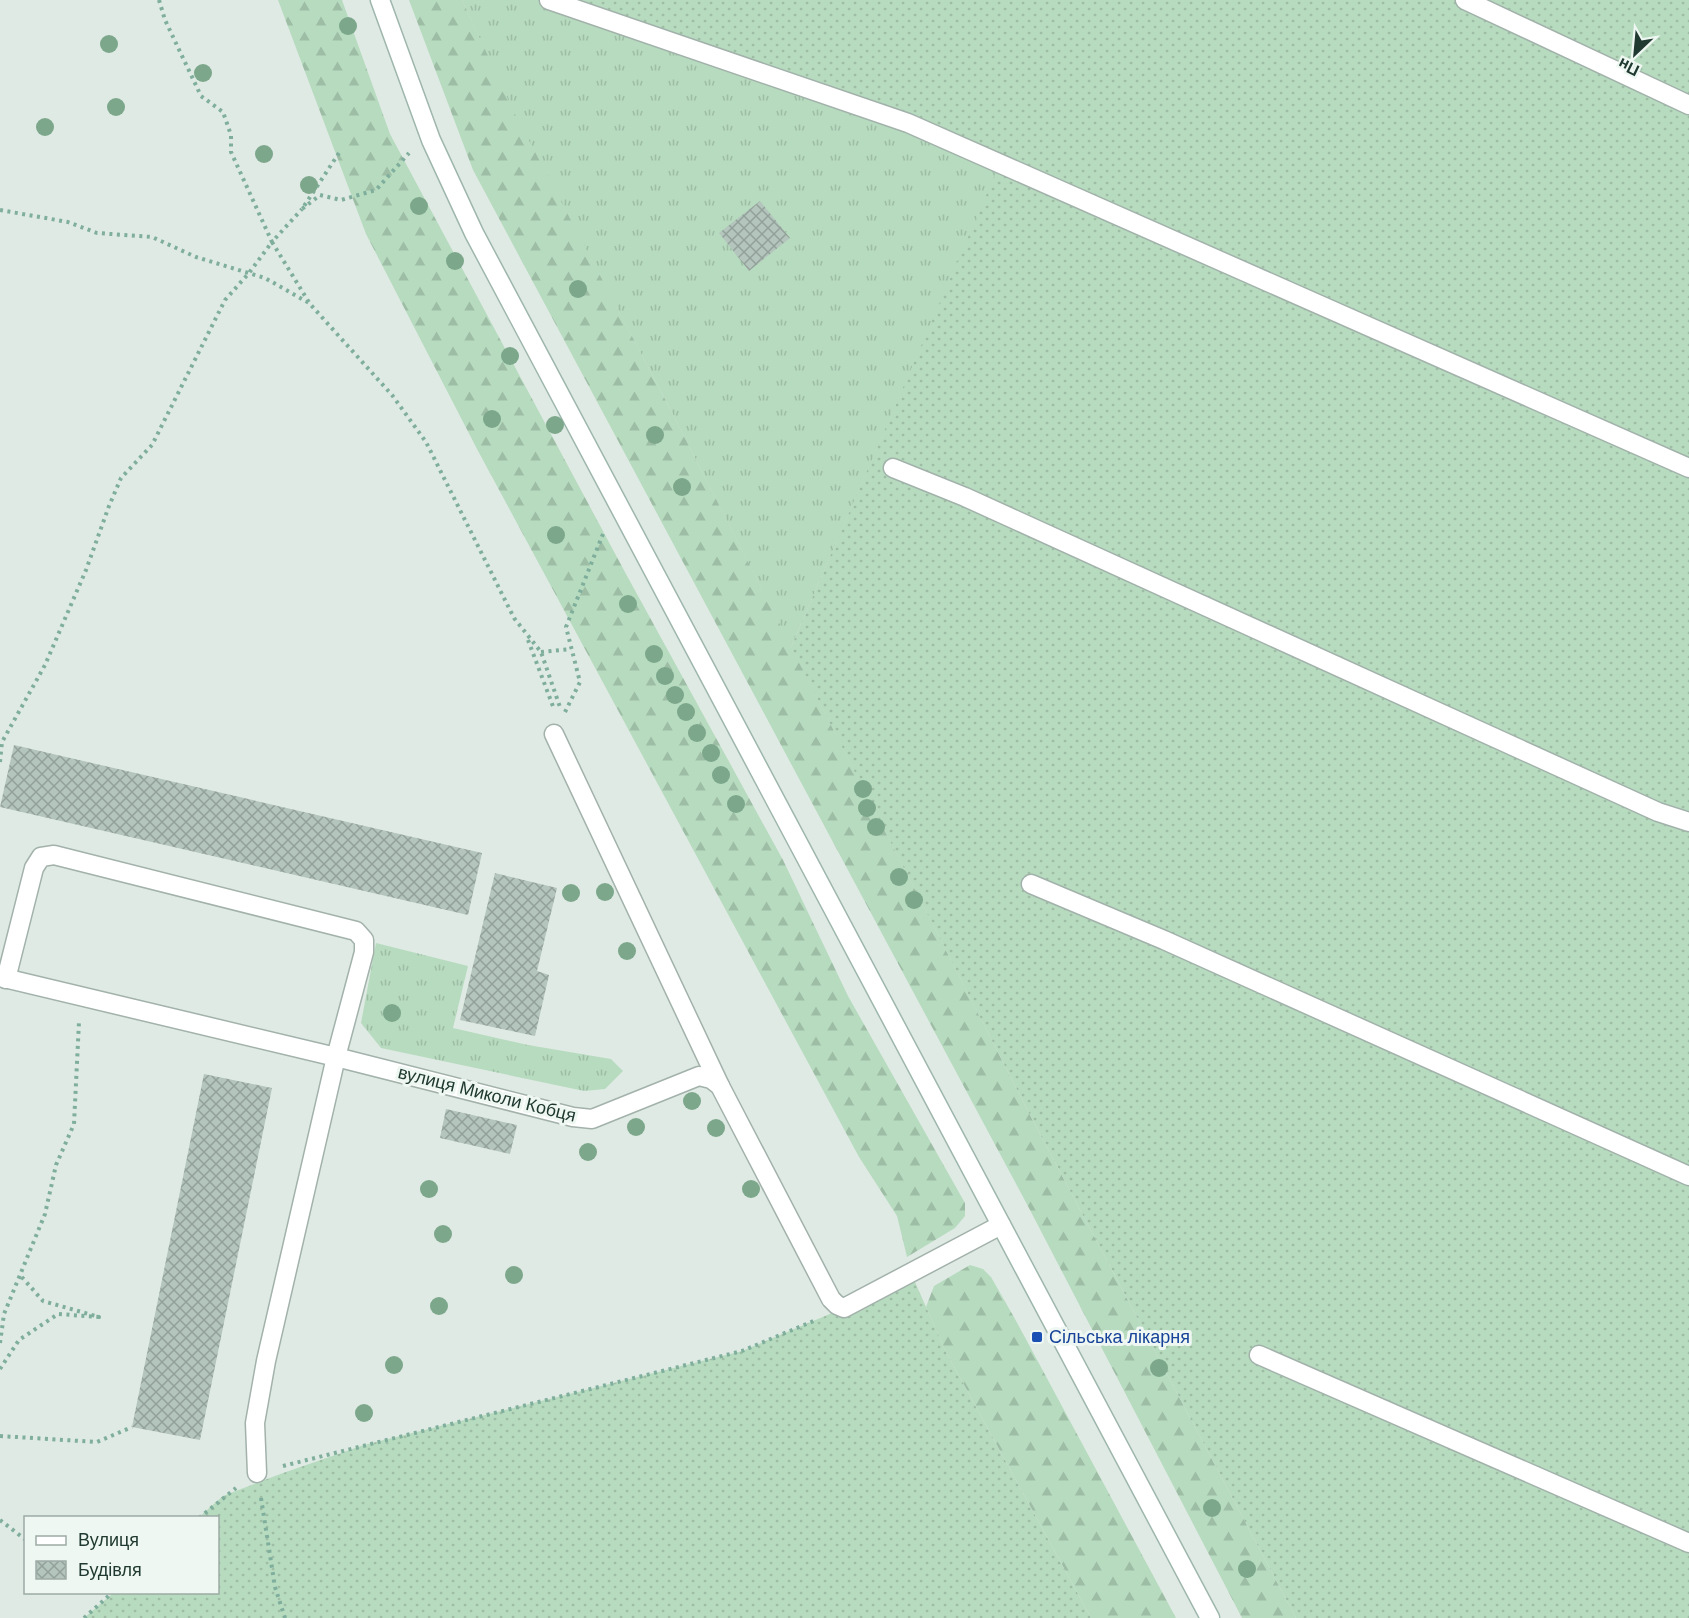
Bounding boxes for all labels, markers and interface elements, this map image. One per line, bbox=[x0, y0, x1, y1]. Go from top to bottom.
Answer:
north arrow bbox=[1605, 24, 1665, 84]
text: Пн bbox=[1615, 55, 1642, 79]
street label: вулиця Миколи Кобця bbox=[396, 1062, 578, 1126]
place label: Сільська лікарня bbox=[1049, 1327, 1190, 1347]
marker: Сільська лікарня bbox=[1030, 1330, 1044, 1344]
legend bbox=[24, 1516, 219, 1594]
text: Вулиця bbox=[78, 1530, 139, 1550]
text: Будівля bbox=[78, 1560, 142, 1580]

